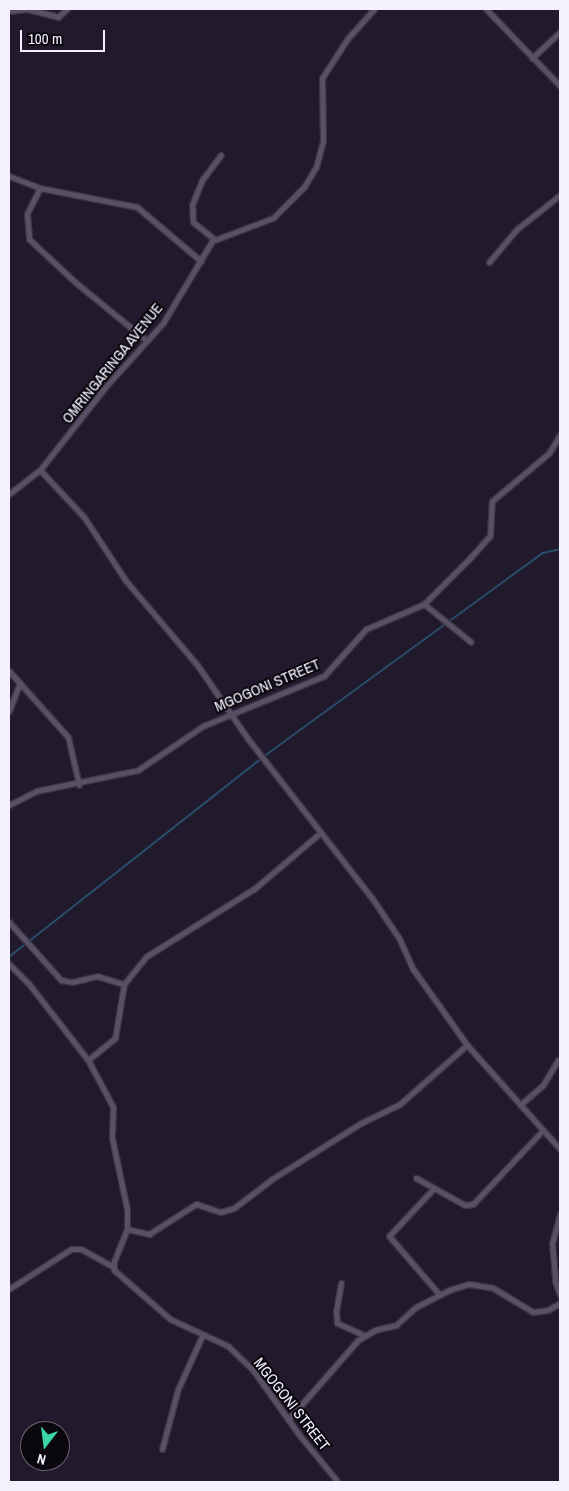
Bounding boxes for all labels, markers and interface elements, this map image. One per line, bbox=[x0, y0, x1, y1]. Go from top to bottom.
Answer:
scale bar bbox=[22, 20, 108, 52]
text: 100 m bbox=[28, 28, 62, 49]
street label: OMRINGARINGA AVENUE bbox=[58, 299, 166, 427]
street label: MGOGONI STREET bbox=[212, 655, 322, 715]
street label: MGOGONI STREET bbox=[250, 1354, 334, 1454]
north arrow bbox=[20, 1421, 70, 1471]
text: N bbox=[35, 1450, 48, 1469]

